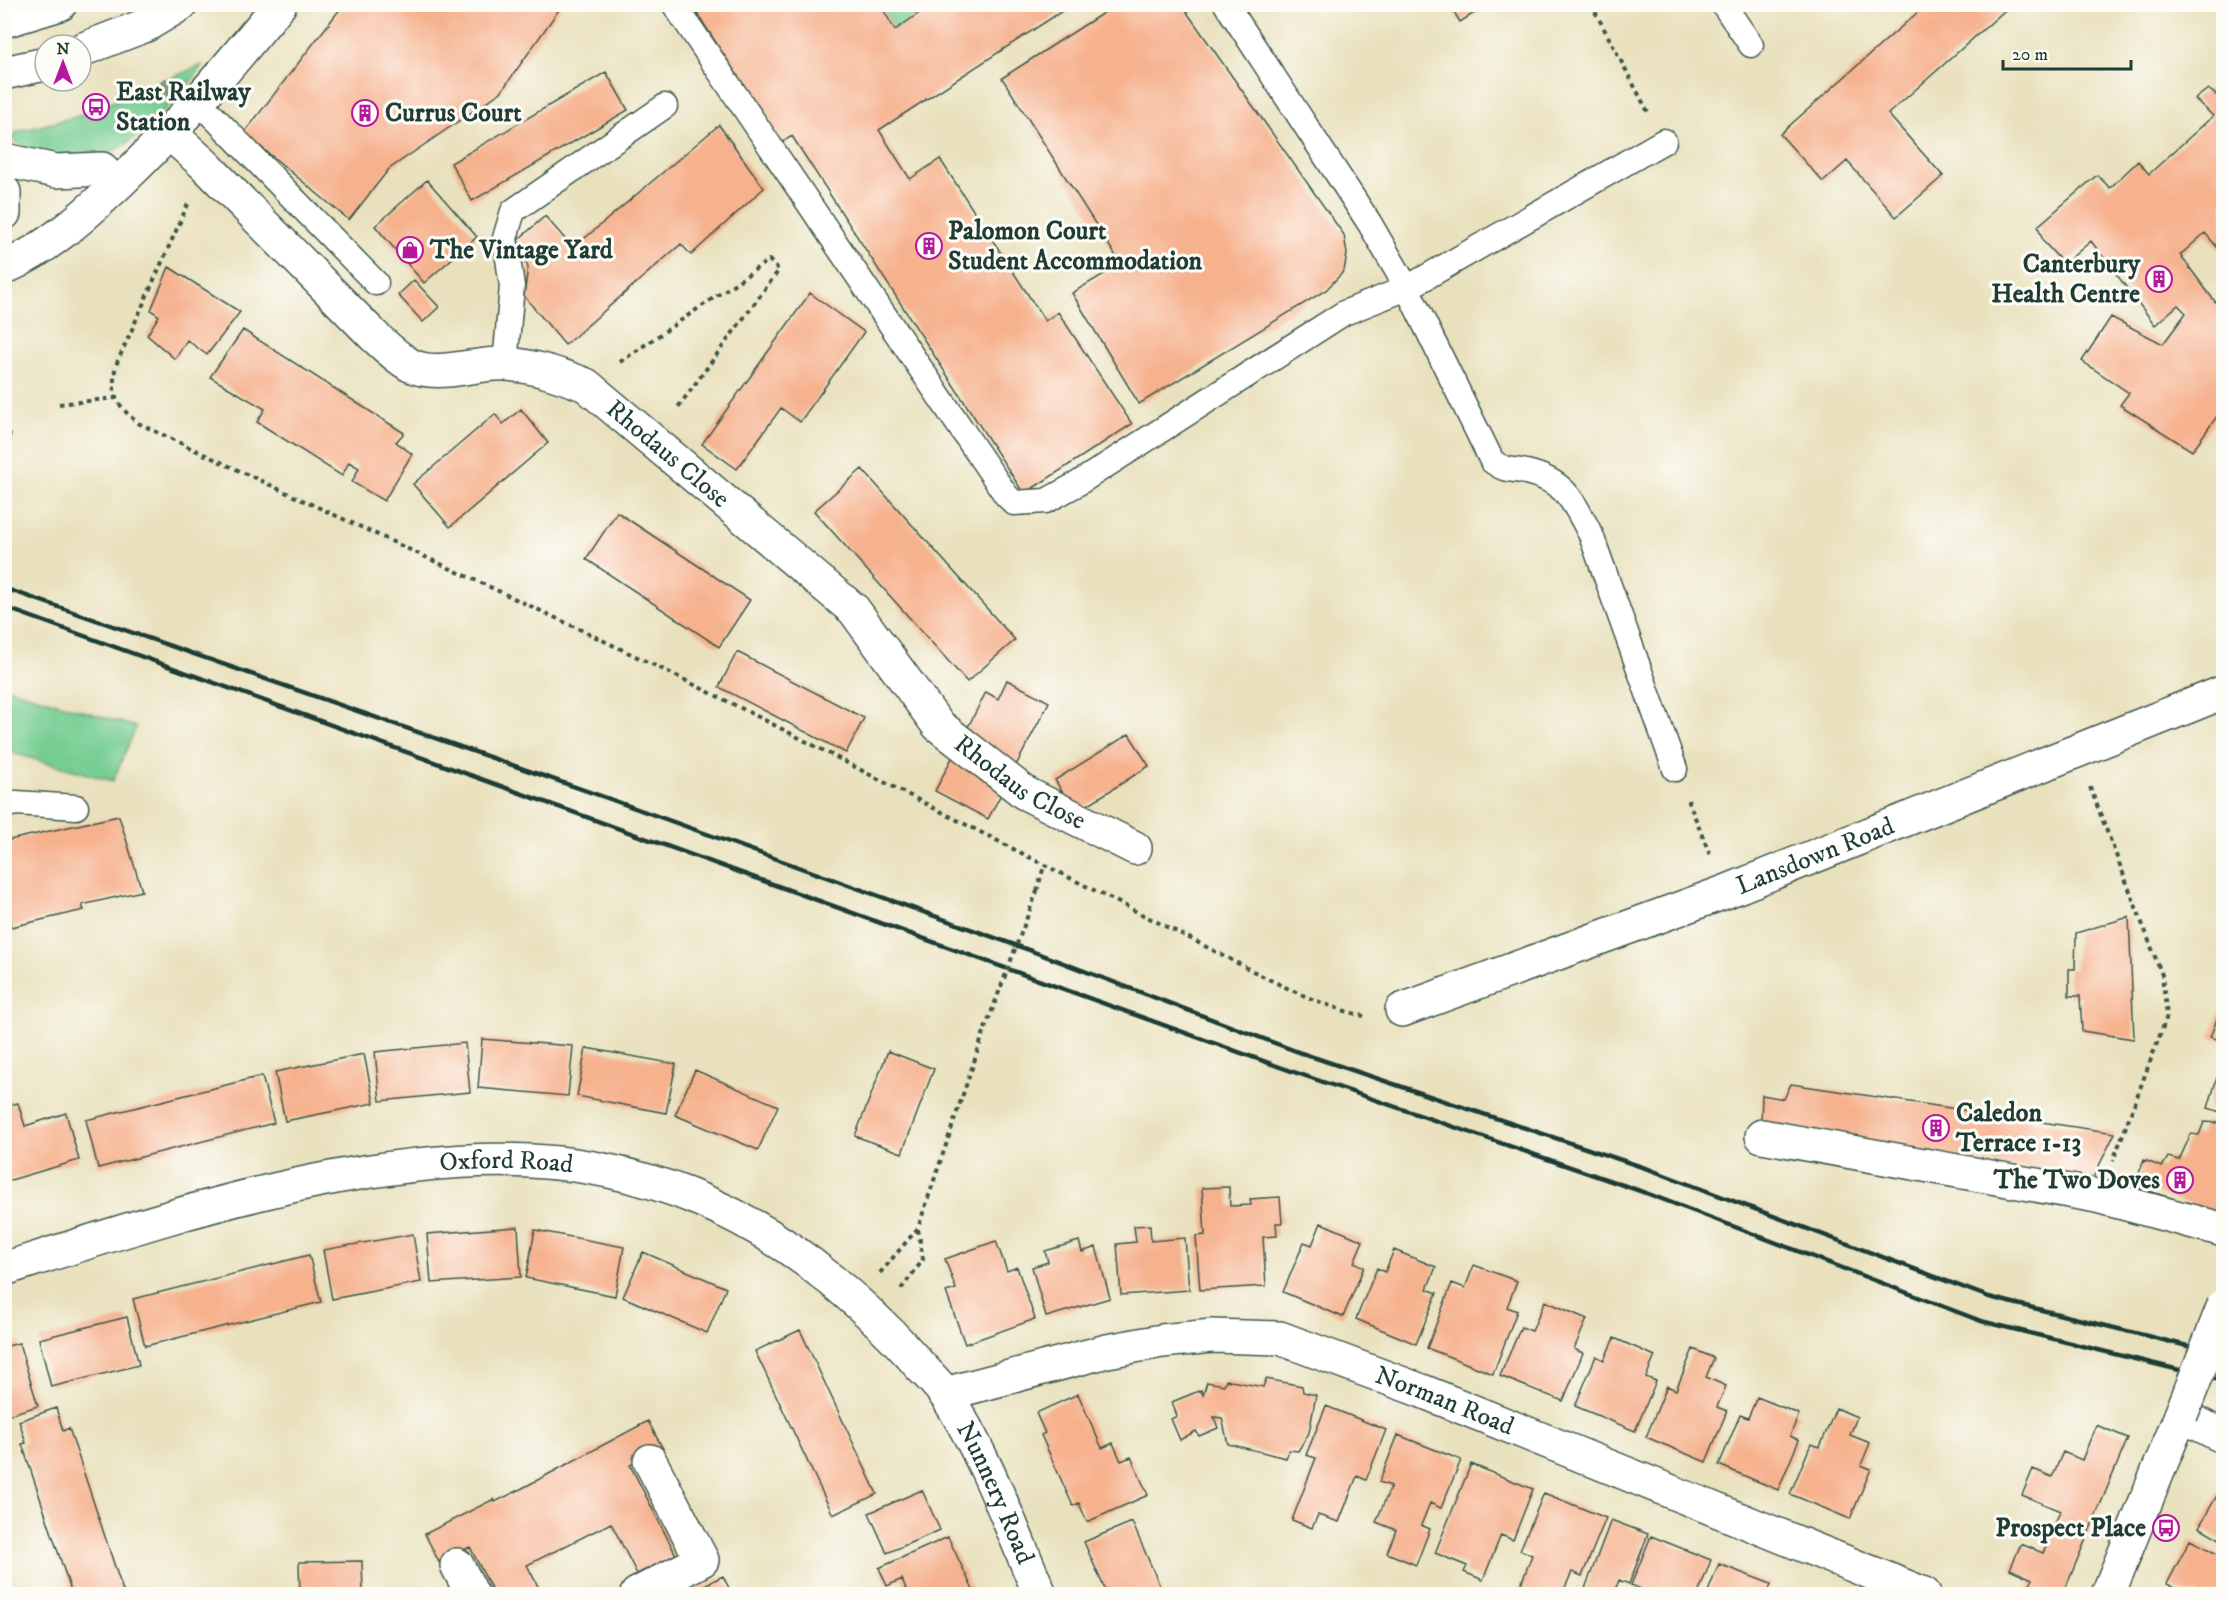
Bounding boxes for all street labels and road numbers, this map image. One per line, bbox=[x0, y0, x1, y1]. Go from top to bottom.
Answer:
street label: Rhodaus Close bbox=[599, 392, 737, 515]
street label: Rhodaus Close bbox=[948, 727, 1091, 837]
street label: Lansdown Road bbox=[1731, 809, 1899, 902]
street label: Oxford Road bbox=[438, 1144, 575, 1181]
street label: Norman Road bbox=[1371, 1359, 1519, 1443]
street label: Nunnery Road bbox=[949, 1416, 1042, 1569]

